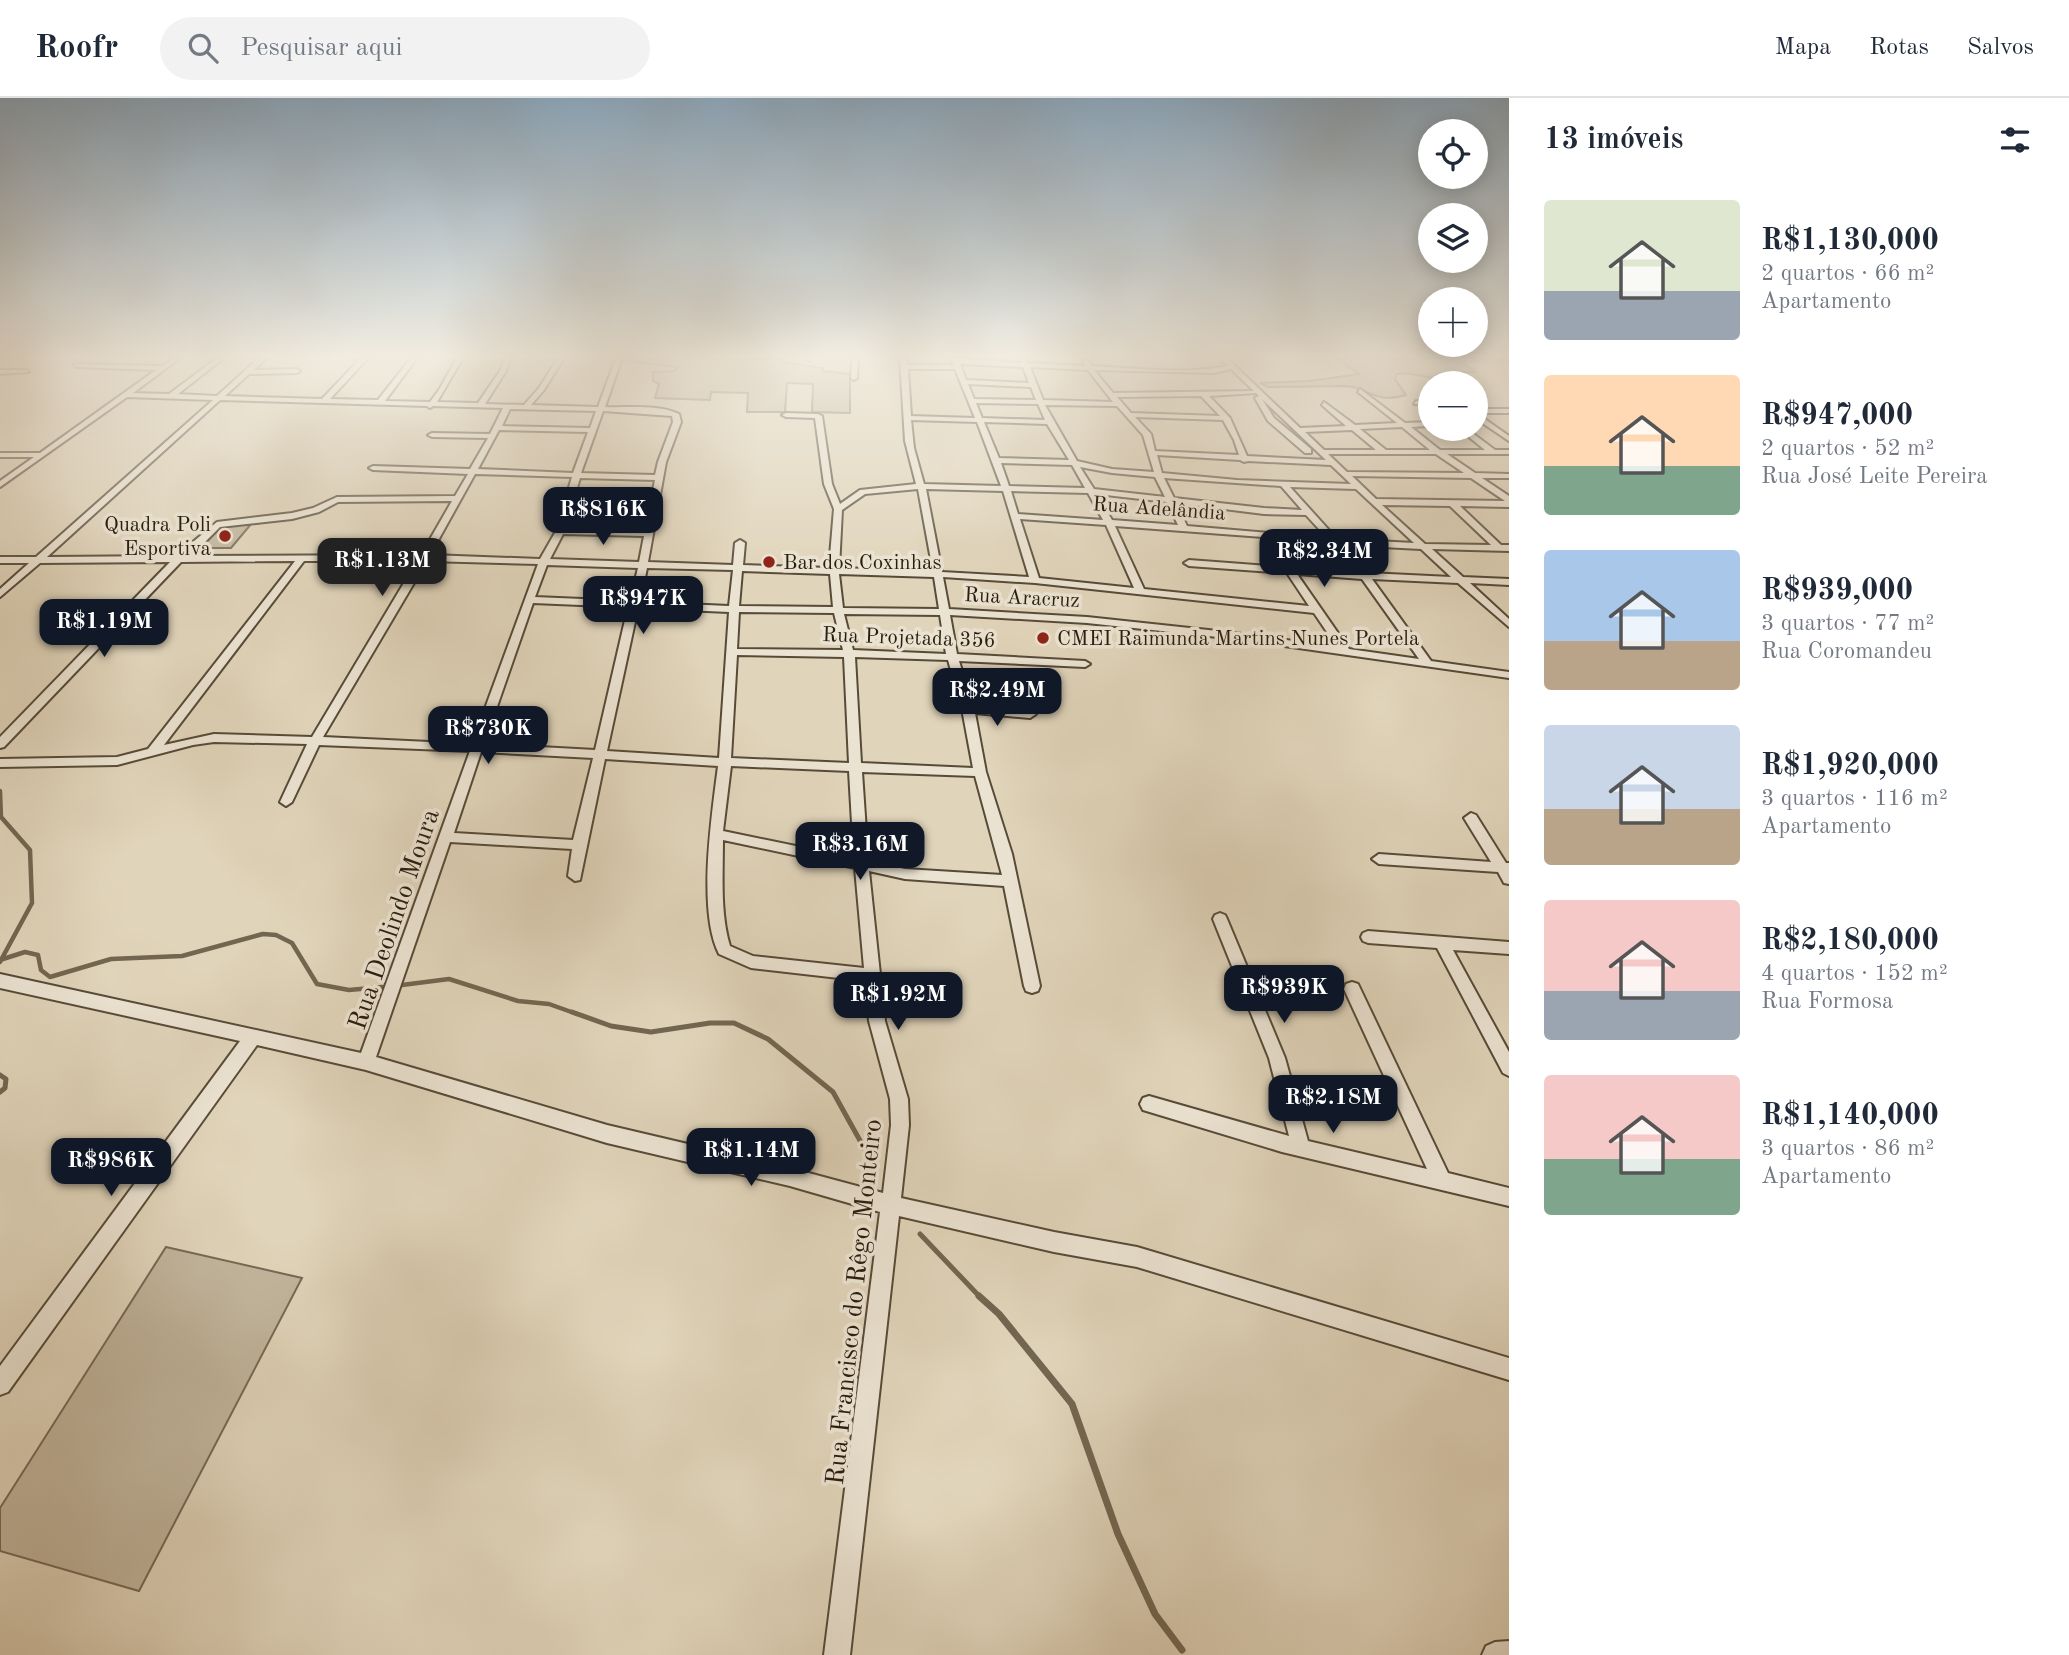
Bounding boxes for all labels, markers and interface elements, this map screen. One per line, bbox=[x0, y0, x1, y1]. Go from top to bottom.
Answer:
search box bbox=[160, 17, 650, 80]
icon: search bbox=[184, 29, 222, 67]
text: Roofr bbox=[35, 32, 118, 65]
text: Pesquisar aqui bbox=[240, 35, 403, 61]
text: Mapa bbox=[1775, 36, 1831, 60]
text: Rotas bbox=[1869, 36, 1929, 60]
text: Salvos bbox=[1967, 36, 2034, 60]
map controls bbox=[1418, 119, 1488, 441]
button: locate bbox=[1418, 119, 1488, 189]
icon: filters bbox=[1996, 121, 2034, 159]
text: 13 imóveis bbox=[1544, 125, 1683, 155]
button: layers bbox=[1418, 203, 1488, 273]
text: R$1,130,000 bbox=[1761, 226, 1939, 256]
icon: home bbox=[1600, 228, 1684, 312]
text: 2 quartos · 66 m² bbox=[1761, 262, 1934, 285]
button: + bbox=[1418, 287, 1488, 357]
text: Apartamento bbox=[1761, 290, 1891, 313]
button: − bbox=[1418, 371, 1488, 441]
text: R$947,000 bbox=[1761, 401, 1913, 431]
icon: home bbox=[1600, 403, 1684, 487]
text: 2 quartos · 52 m² bbox=[1761, 437, 1934, 460]
text: Rua José Leite Pereira bbox=[1761, 465, 1988, 488]
pin: R$816K bbox=[546, 488, 660, 547]
street label: Rua Adelândia bbox=[1092, 494, 1226, 525]
text: R$816K bbox=[559, 498, 647, 521]
place label: Quadra Poli Esportiva bbox=[104, 515, 211, 560]
marker: Quadra Poli Esportiva bbox=[217, 528, 233, 544]
pin: R$2.34M bbox=[1259, 530, 1389, 589]
pin: R$1.13M bbox=[317, 538, 447, 598]
text: R$2.34M bbox=[1275, 540, 1373, 563]
text: R$1.13M bbox=[333, 549, 431, 572]
place label: Bar dos Coxinhas bbox=[783, 553, 942, 574]
marker: Bar dos Coxinhas bbox=[761, 554, 777, 570]
pin: R$947K bbox=[586, 576, 700, 636]
text: R$939,000 bbox=[1761, 576, 1913, 606]
icon: home bbox=[1600, 578, 1684, 662]
street label: Rua Aracruz bbox=[964, 585, 1080, 612]
text: R$947K bbox=[599, 587, 687, 610]
pin: R$1.19M bbox=[39, 600, 169, 659]
text: R$1.19M bbox=[55, 610, 153, 633]
text: 3 quartos · 77 m² bbox=[1761, 612, 1934, 635]
street label: Rua Projetada 356 bbox=[822, 625, 996, 652]
place label: CMEI Raimunda Martins Nunes Portela bbox=[1057, 629, 1419, 650]
marker: CMEI Raimunda Martins Nunes Portela bbox=[1035, 630, 1051, 646]
text: Rua Coromandeu bbox=[1761, 640, 1932, 663]
pin: R$2.49M bbox=[932, 668, 1062, 728]
text: R$2.49M bbox=[948, 679, 1046, 702]
pin: R$730K bbox=[431, 706, 545, 766]
text: R$730K bbox=[444, 717, 532, 740]
text: R$1,920,000 bbox=[1761, 751, 1939, 781]
icon: home bbox=[1600, 753, 1684, 837]
text: 3 quartos · 116 m² bbox=[1761, 787, 1948, 810]
street label: Rua Deolindo Moura bbox=[345, 806, 445, 1033]
text: Apartamento bbox=[1761, 815, 1891, 838]
pin: R$3.16M bbox=[795, 822, 925, 882]
text: R$3.16M bbox=[811, 833, 909, 856]
text: R$2,180,000 bbox=[1761, 926, 1939, 956]
icon: home bbox=[1600, 928, 1684, 1012]
text: 4 quartos · 152 m² bbox=[1761, 962, 1948, 985]
pin: R$939K bbox=[1227, 965, 1341, 1025]
pin: R$1.92M bbox=[833, 972, 963, 1032]
text: R$939K bbox=[1240, 976, 1328, 999]
text: R$1.92M bbox=[849, 983, 947, 1006]
text: Rua Formosa bbox=[1761, 990, 1893, 1013]
pin: R$2.18M bbox=[1268, 1076, 1398, 1135]
text: R$2.18M bbox=[1284, 1086, 1382, 1109]
text: R$1,140,000 bbox=[1761, 1101, 1939, 1131]
icon: home bbox=[1600, 1103, 1684, 1187]
street label: Rua Francisco do Rêgo Monteiro bbox=[823, 1118, 887, 1486]
pin: R$1.14M bbox=[686, 1128, 816, 1188]
text: 3 quartos · 86 m² bbox=[1761, 1137, 1934, 1160]
pin: R$986K bbox=[54, 1138, 168, 1198]
text: R$1.14M bbox=[702, 1139, 800, 1162]
text: R$986K bbox=[67, 1149, 155, 1172]
text: Apartamento bbox=[1761, 1165, 1891, 1188]

